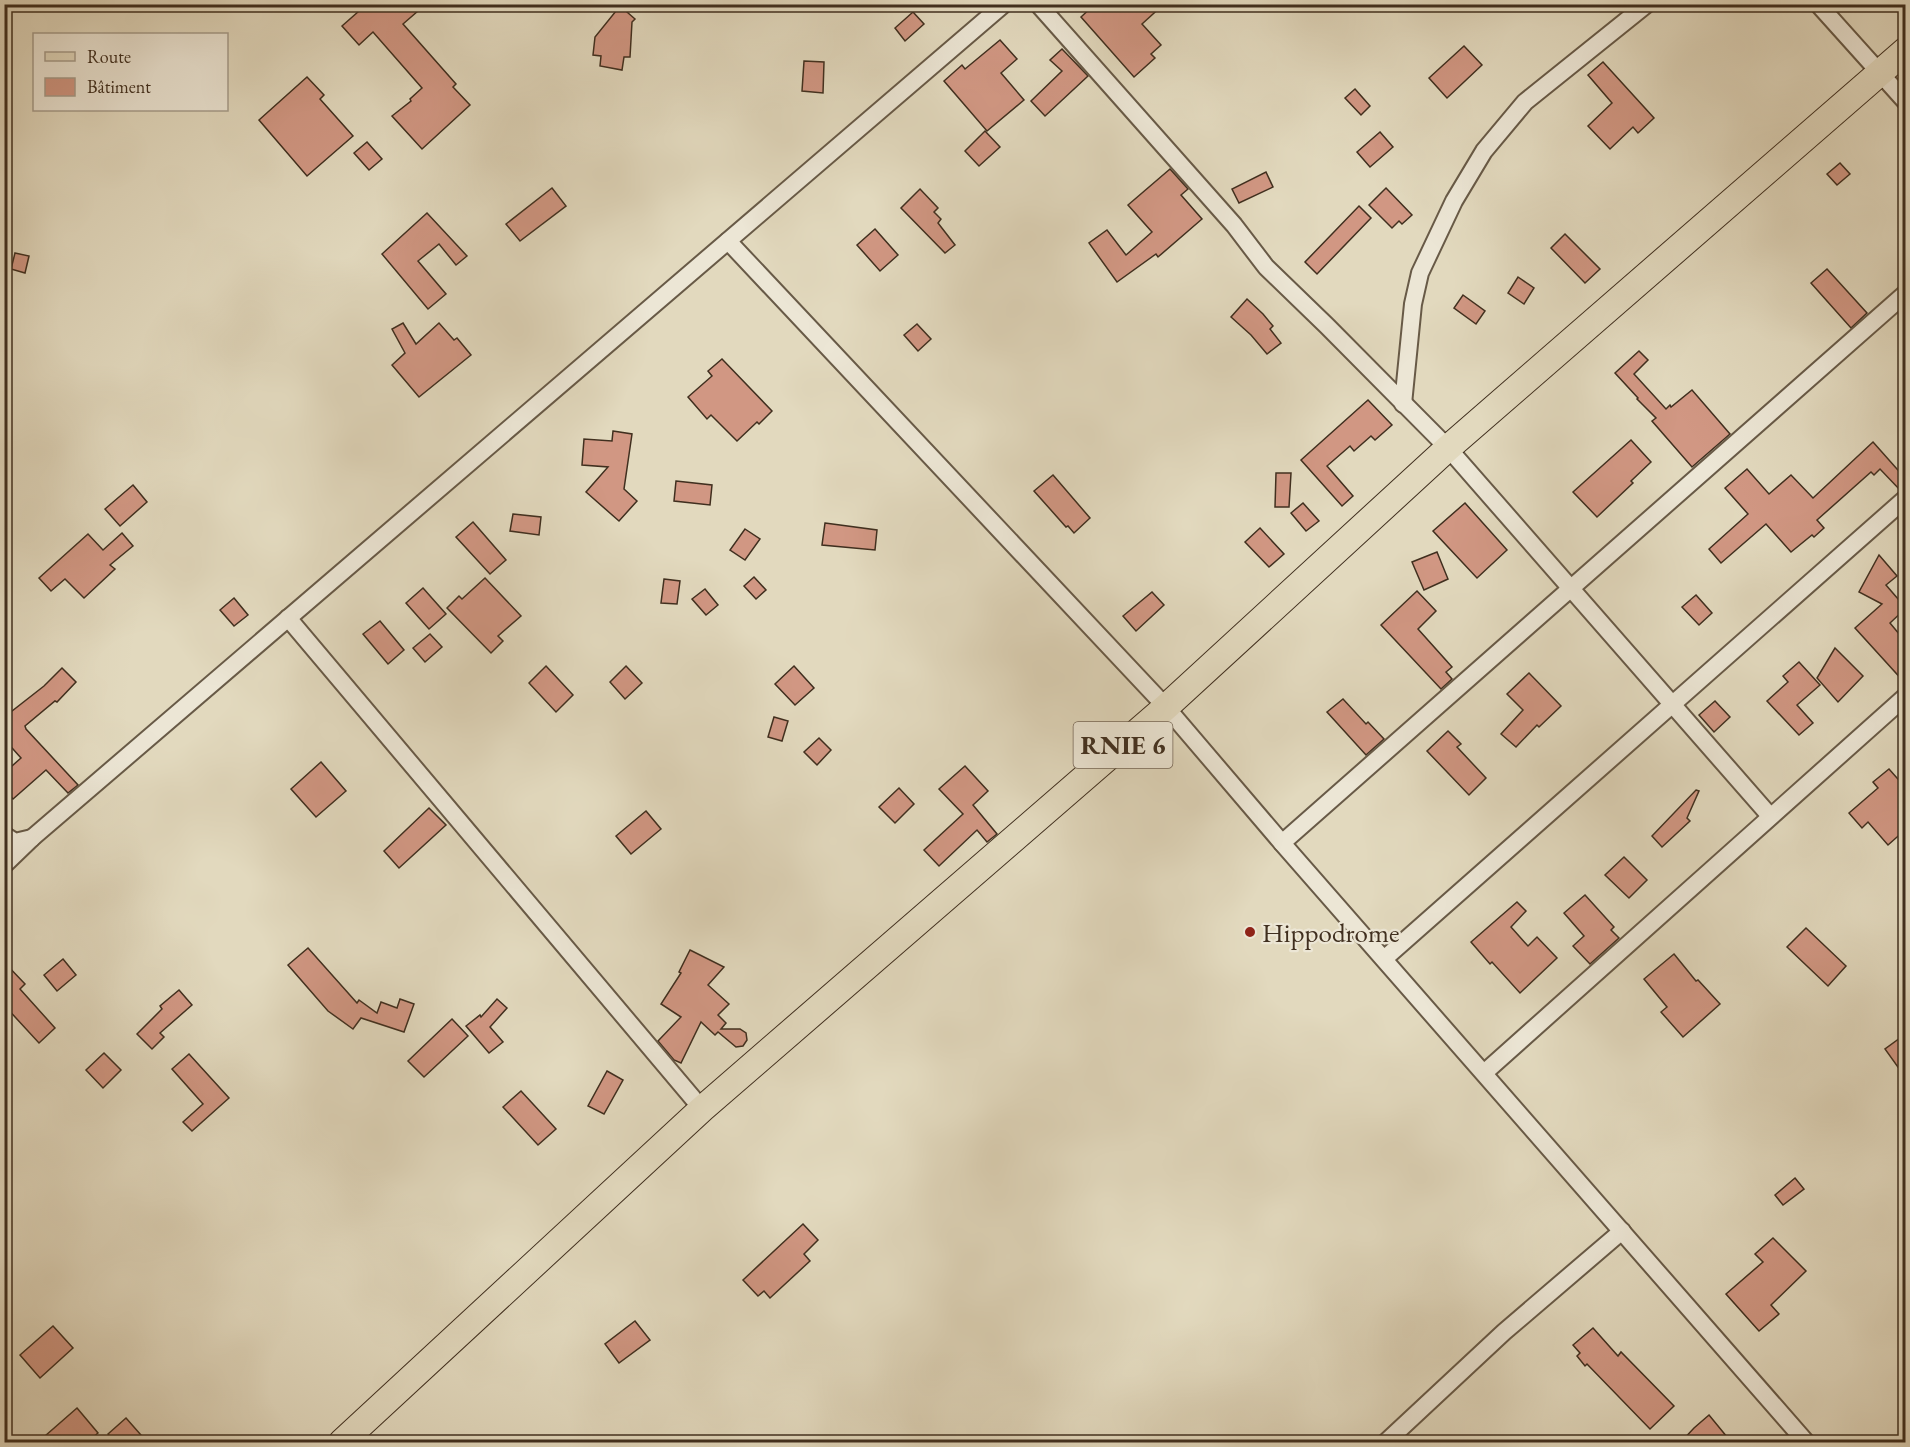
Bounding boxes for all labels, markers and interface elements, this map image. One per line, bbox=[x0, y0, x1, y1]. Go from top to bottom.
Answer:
legend bbox=[33, 33, 228, 111]
text: Route bbox=[87, 45, 131, 68]
text: Bâtiment bbox=[87, 75, 151, 98]
road number: RNIE 6 bbox=[1074, 722, 1172, 768]
place label: Hippodrome bbox=[1262, 915, 1399, 950]
marker: Hippodrome bbox=[1243, 925, 1257, 939]

